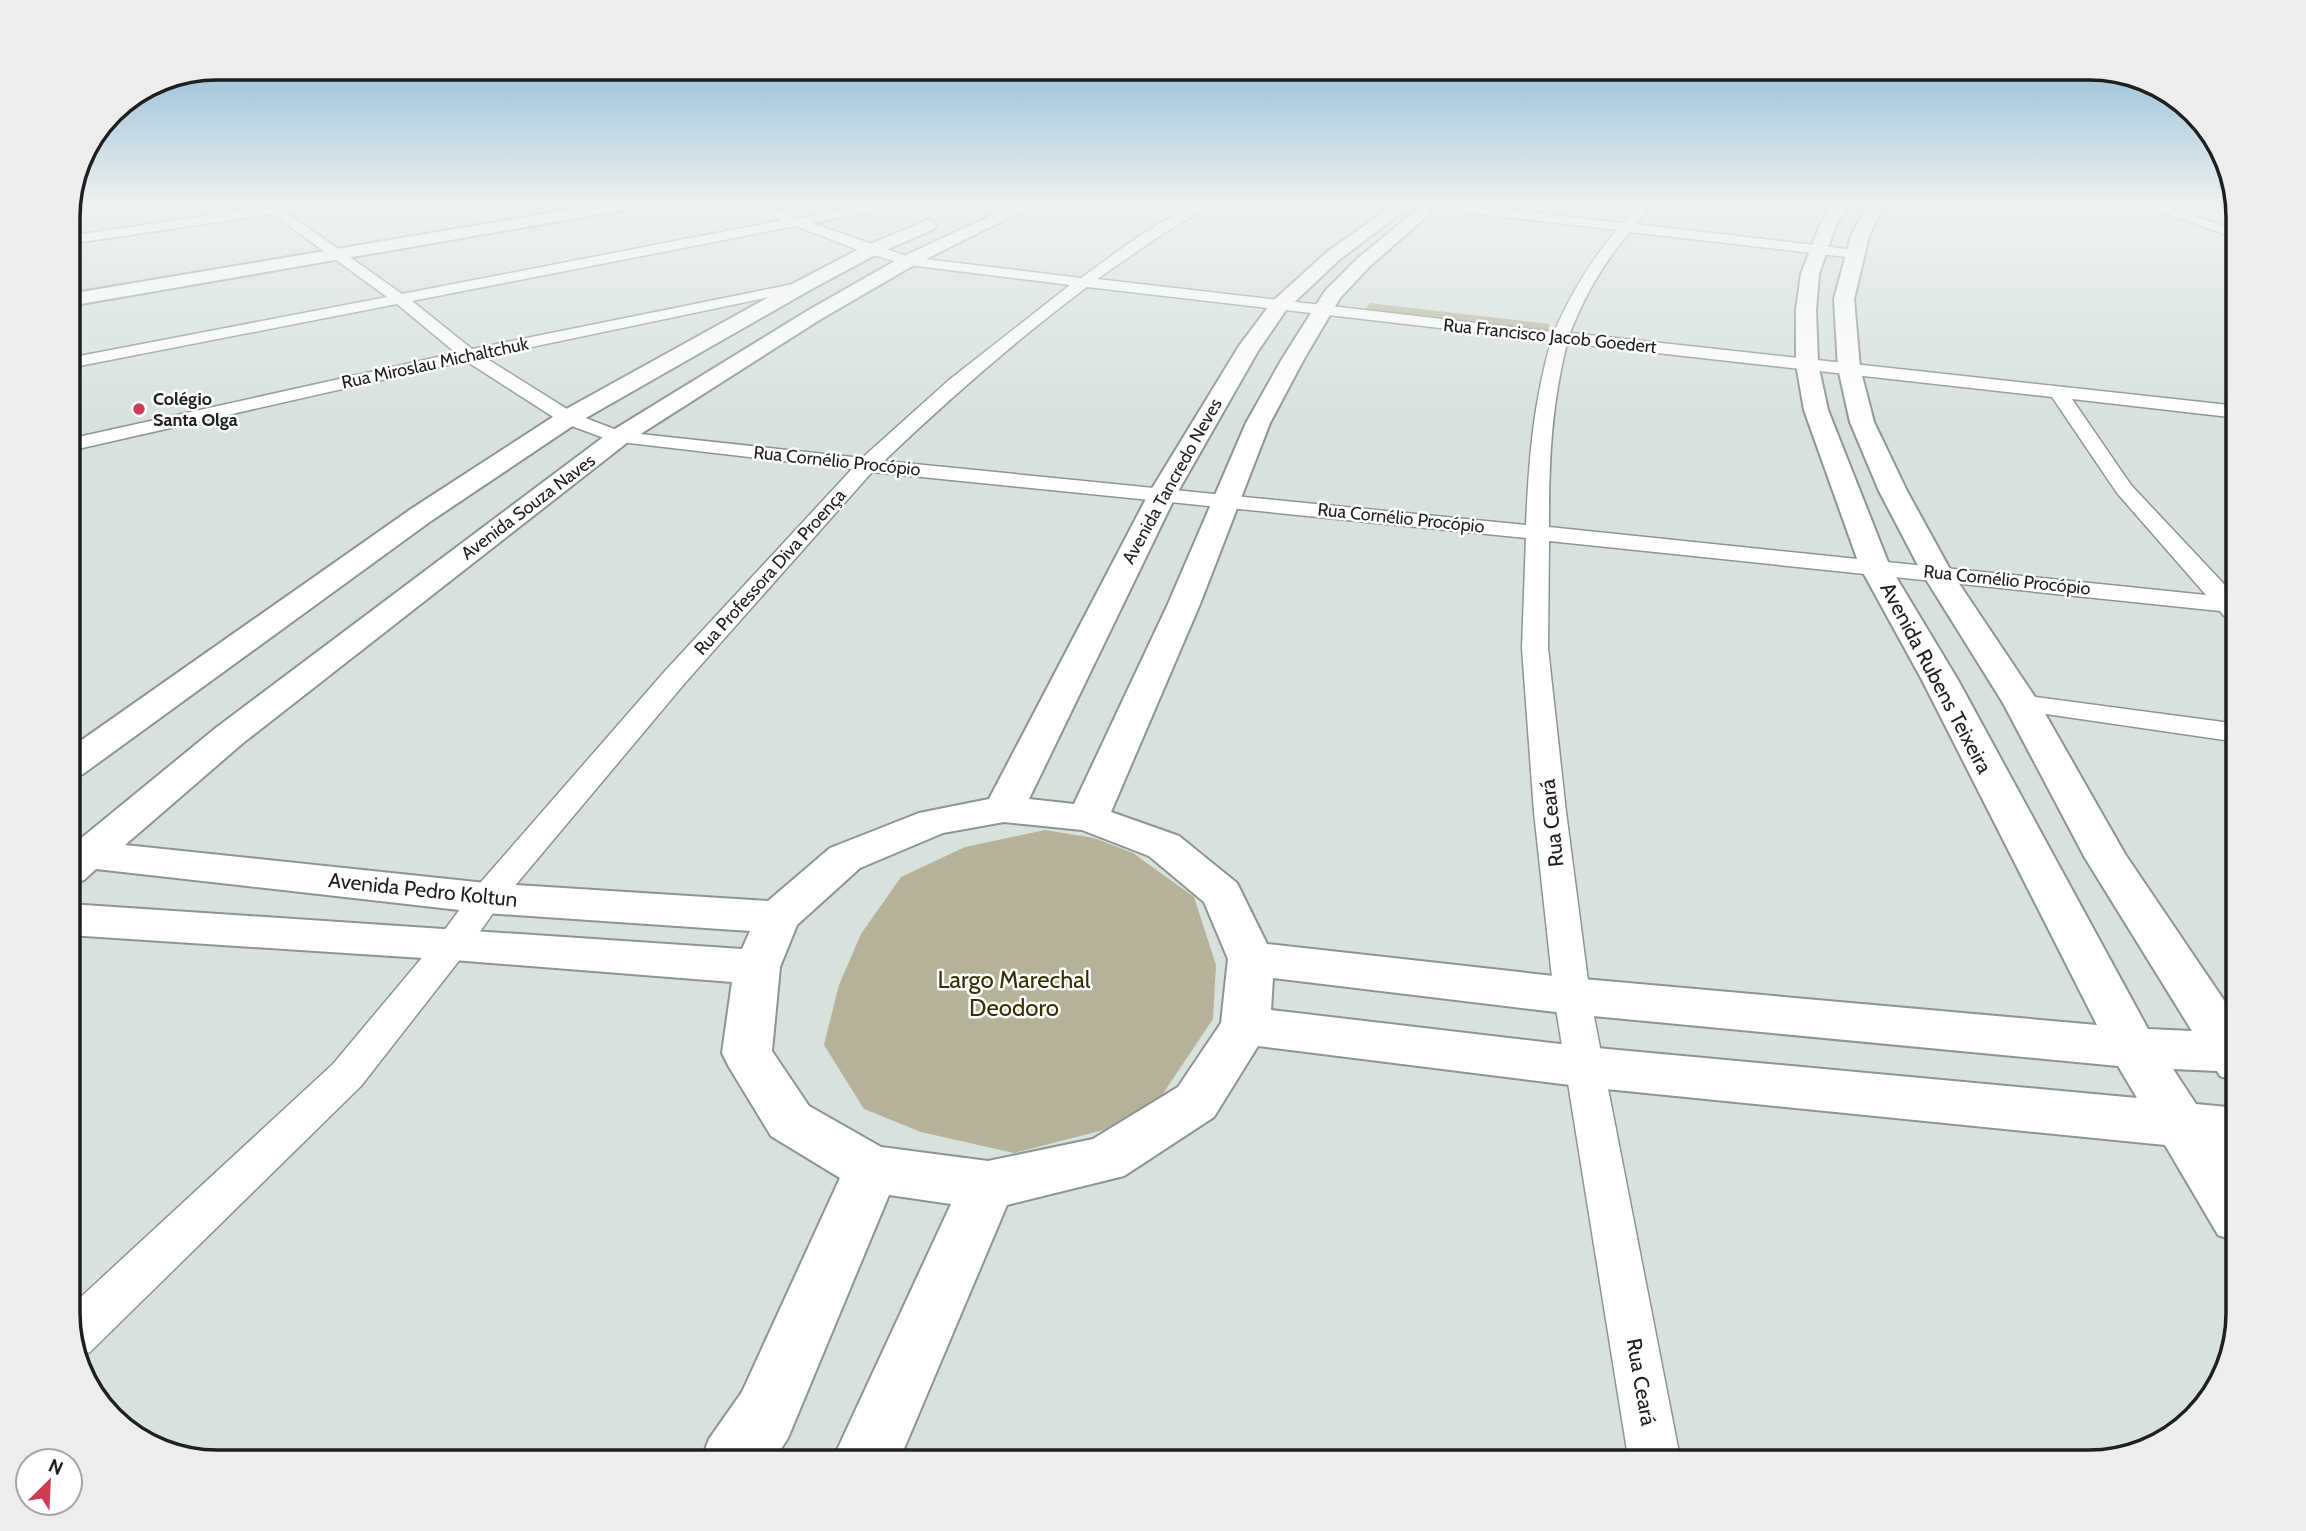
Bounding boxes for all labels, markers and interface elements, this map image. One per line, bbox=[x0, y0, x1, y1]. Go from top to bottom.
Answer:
street label: Rua Francisco Jacob Goedert bbox=[1442, 314, 1658, 358]
street label: Rua Miroslau Michaltchuk bbox=[339, 332, 531, 394]
place label: Colégio Santa Olga bbox=[153, 388, 238, 431]
street label: Avenida Tancredo Neves bbox=[1117, 394, 1227, 568]
marker: Colégio Santa Olga bbox=[131, 401, 147, 417]
street label: Rua Cornélio Procópio bbox=[752, 441, 922, 481]
street label: Avenida Souza Naves bbox=[457, 449, 599, 565]
street label: Rua Professora Diva Proença bbox=[690, 484, 851, 660]
street label: Rua Cornélio Procópio bbox=[1316, 498, 1486, 538]
street label: Rua Cornélio Procópio bbox=[1922, 560, 2092, 600]
street label: Avenida Rubens Teixeira bbox=[1875, 578, 1997, 778]
street label: Rua Ceará bbox=[1534, 778, 1569, 868]
street label: Avenida Pedro Koltun bbox=[327, 867, 519, 912]
park label: Largo Marechal Deodoro bbox=[937, 965, 1091, 1022]
street label: Rua Ceará bbox=[1622, 1336, 1661, 1428]
north arrow bbox=[14, 1447, 84, 1517]
text: N bbox=[45, 1454, 67, 1480]

